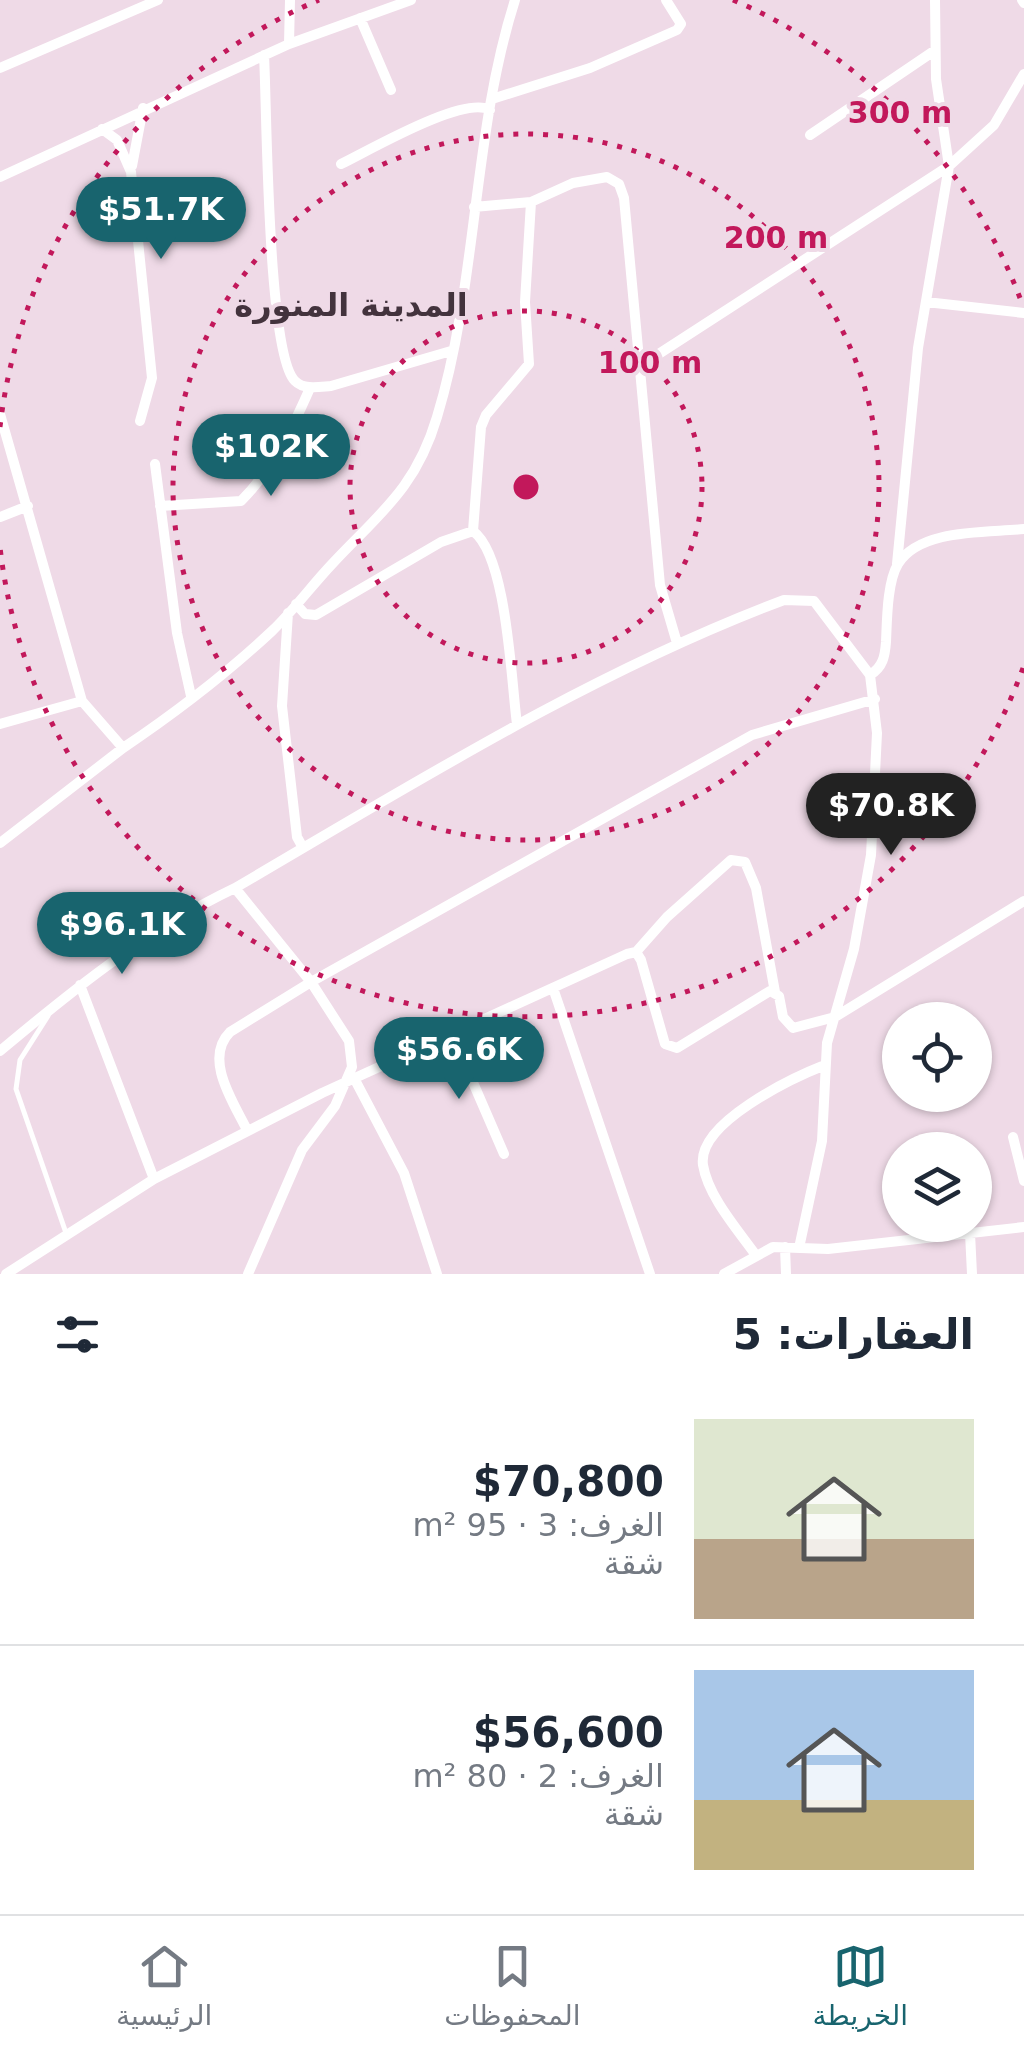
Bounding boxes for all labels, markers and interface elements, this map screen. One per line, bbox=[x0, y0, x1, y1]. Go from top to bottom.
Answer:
text: 300 m bbox=[848, 95, 952, 130]
pin: $51.7K bbox=[80, 177, 242, 262]
text: $51.7K bbox=[98, 190, 224, 228]
text: 200 m bbox=[724, 220, 828, 255]
district label: المدينة المنورة bbox=[234, 286, 468, 324]
text: 100 m bbox=[598, 345, 702, 380]
pin: $102K bbox=[201, 414, 341, 499]
text: $102K bbox=[214, 427, 328, 465]
centre of rings bbox=[508, 469, 544, 505]
pin: $70.8K bbox=[810, 773, 972, 858]
text: $70.8K bbox=[828, 786, 954, 824]
pin: $96.1K bbox=[41, 892, 203, 977]
text: $96.1K bbox=[59, 905, 185, 943]
map controls bbox=[882, 1002, 992, 1242]
button: locate bbox=[882, 1002, 992, 1112]
pin: $56.6K bbox=[378, 1017, 540, 1102]
text: $56.6K bbox=[396, 1030, 522, 1068]
button: layers bbox=[882, 1132, 992, 1242]
icon: filters bbox=[50, 1307, 105, 1362]
text: العقارات: 5 bbox=[733, 1310, 974, 1359]
text: $70,800 bbox=[473, 1457, 664, 1506]
icon: home bbox=[774, 1459, 894, 1579]
text: الغرف: 3 · 95 m² bbox=[412, 1506, 664, 1544]
text: شقة bbox=[604, 1544, 664, 1582]
text: $56,600 bbox=[473, 1708, 664, 1757]
icon: home bbox=[774, 1710, 894, 1830]
text: الغرف: 2 · 80 m² bbox=[412, 1757, 664, 1795]
text: شقة bbox=[604, 1795, 664, 1833]
tab: الرئيسية bbox=[116, 1939, 212, 2032]
tab: المحفوظات bbox=[444, 1939, 581, 2032]
tab: الخريطة bbox=[812, 1939, 908, 2032]

